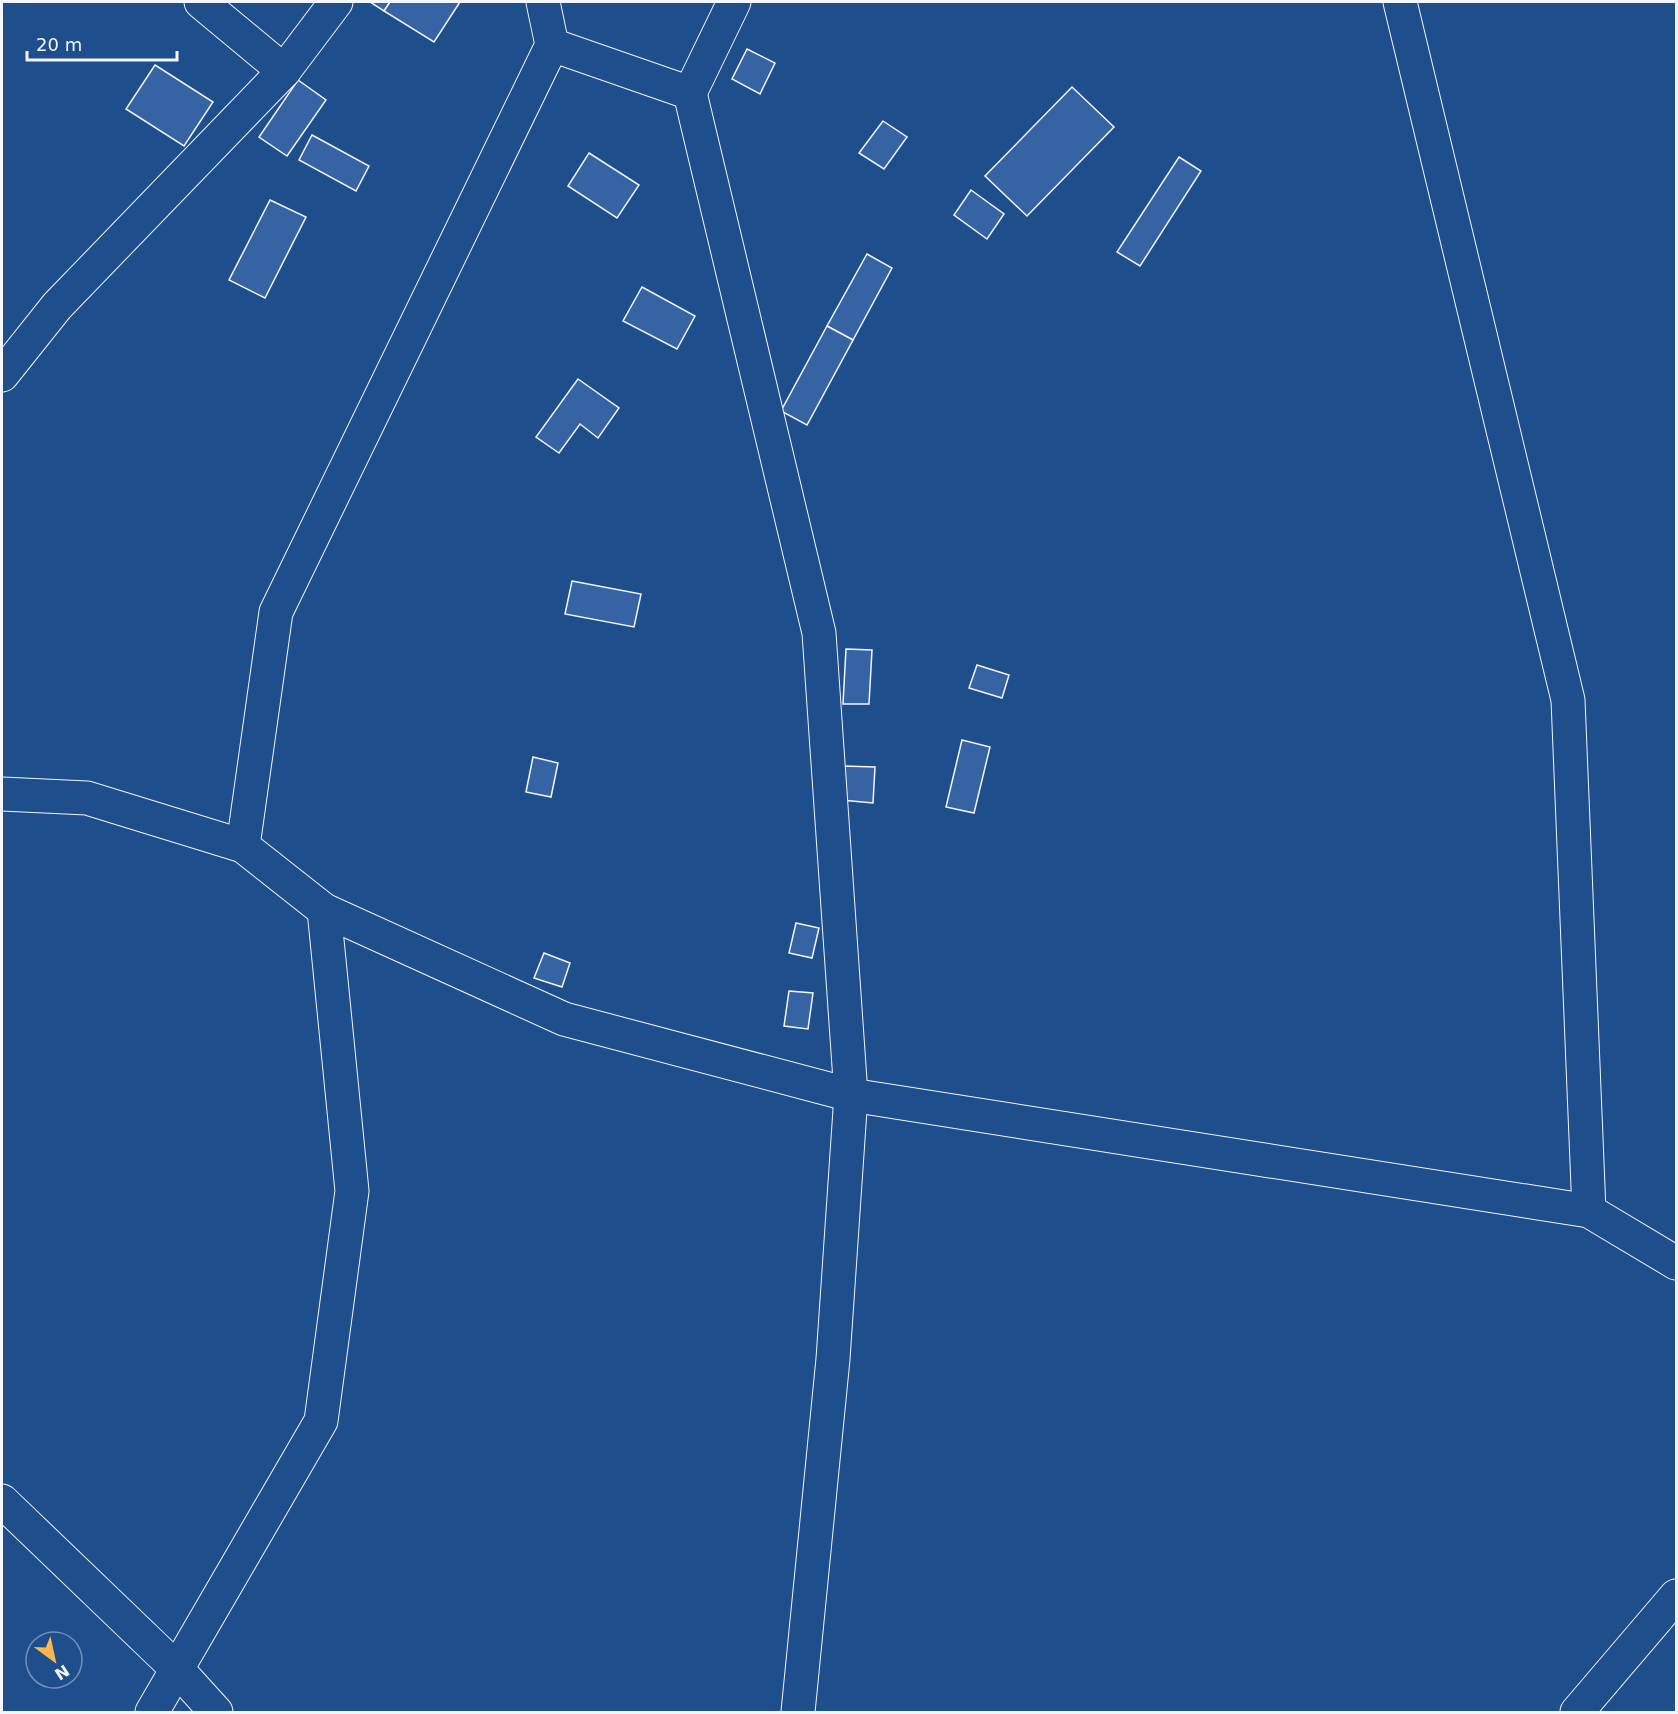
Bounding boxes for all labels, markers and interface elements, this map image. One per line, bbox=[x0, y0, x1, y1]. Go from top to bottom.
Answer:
scale bar bbox=[27, 24, 177, 62]
text: 20 m bbox=[36, 34, 82, 55]
north arrow bbox=[24, 1630, 84, 1690]
text: N bbox=[51, 1661, 73, 1684]

